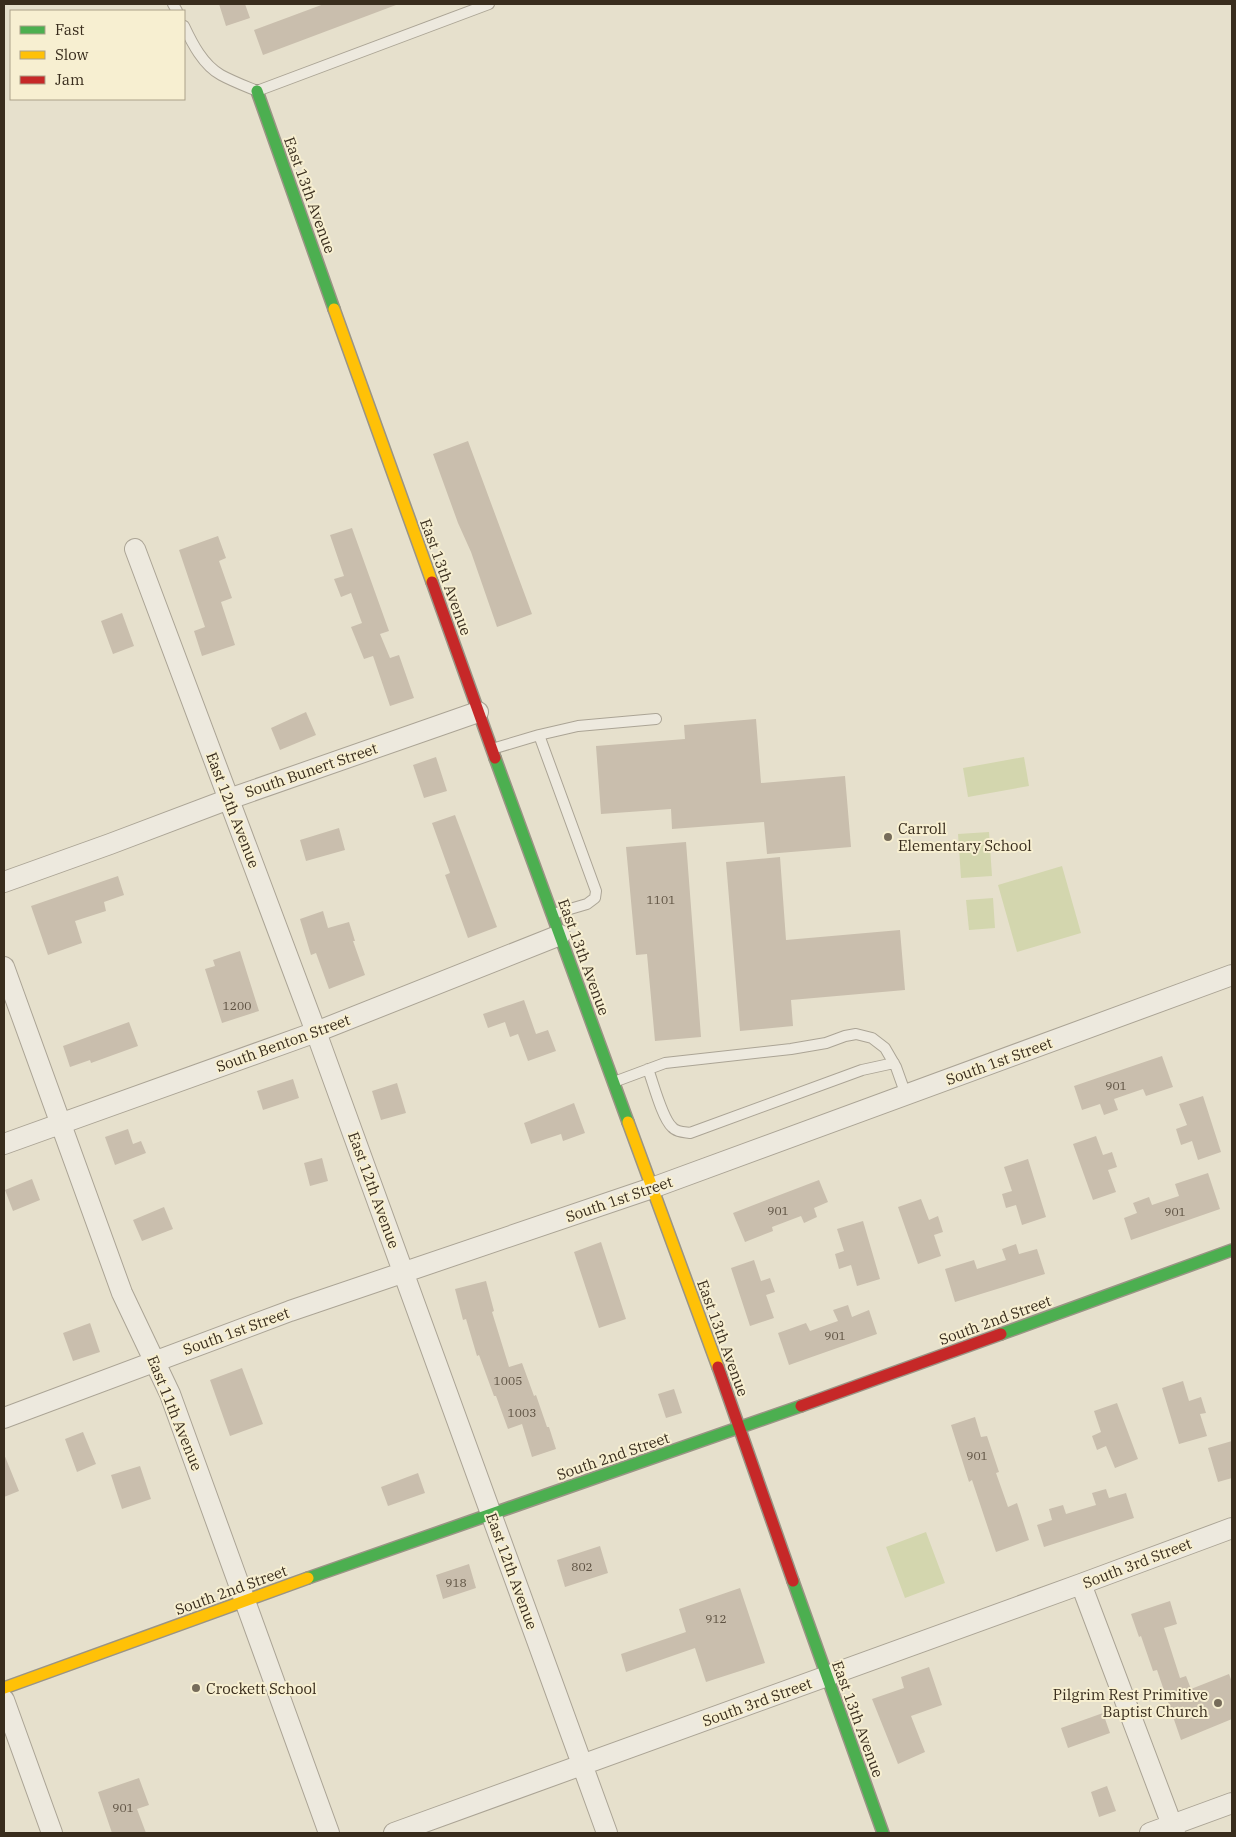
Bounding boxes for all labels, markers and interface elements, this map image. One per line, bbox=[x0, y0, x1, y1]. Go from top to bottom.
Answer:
legend bbox=[10, 10, 185, 100]
text: Fast bbox=[55, 20, 85, 39]
text: Slow bbox=[55, 45, 89, 64]
text: Jam bbox=[55, 70, 84, 89]
street label: East 13th Avenue bbox=[280, 134, 340, 256]
street label: East 13th Avenue bbox=[416, 516, 476, 638]
street label: South Bunert Street bbox=[242, 738, 380, 802]
street label: East 12th Avenue bbox=[202, 749, 264, 871]
place label: Carroll Elementary School bbox=[898, 819, 1032, 855]
marker: Carroll Elementary School bbox=[882, 831, 894, 843]
house number: 1101 bbox=[647, 892, 675, 907]
street label: East 13th Avenue bbox=[554, 896, 614, 1018]
house number: 1200 bbox=[223, 998, 251, 1013]
street label: South Benton Street bbox=[213, 1010, 353, 1076]
street label: South 1st Street bbox=[943, 1033, 1055, 1089]
house number: 901 bbox=[1105, 1078, 1127, 1093]
street label: East 12th Avenue bbox=[344, 1129, 404, 1251]
street label: South 1st Street bbox=[563, 1172, 675, 1226]
house number: 901 bbox=[767, 1203, 789, 1218]
house number: 901 bbox=[1164, 1204, 1186, 1219]
street label: East 13th Avenue bbox=[693, 1277, 753, 1399]
street label: South 2nd Street bbox=[936, 1291, 1054, 1349]
street label: South 1st Street bbox=[180, 1303, 292, 1359]
house number: 901 bbox=[824, 1328, 846, 1343]
street label: East 11th Avenue bbox=[143, 1353, 207, 1473]
house number: 1005 bbox=[494, 1373, 522, 1388]
house number: 1003 bbox=[508, 1405, 536, 1420]
street label: South 2nd Street bbox=[554, 1428, 672, 1484]
house number: 901 bbox=[966, 1448, 988, 1463]
street label: East 12th Avenue bbox=[482, 1510, 542, 1632]
street label: South 3rd Street bbox=[1080, 1534, 1194, 1592]
house number: 802 bbox=[571, 1559, 593, 1574]
street label: South 2nd Street bbox=[172, 1561, 290, 1619]
house number: 918 bbox=[445, 1575, 467, 1590]
house number: 912 bbox=[705, 1611, 727, 1626]
street label: East 13th Avenue bbox=[828, 1658, 888, 1780]
street label: South 3rd Street bbox=[700, 1673, 814, 1731]
place label: Crockett School bbox=[206, 1679, 317, 1698]
marker: Crockett School bbox=[190, 1682, 202, 1694]
place label: Pilgrim Rest Primitive Baptist Church bbox=[1053, 1685, 1208, 1721]
marker: Pilgrim Rest Primitive Baptist Church bbox=[1212, 1697, 1224, 1709]
house number: 901 bbox=[112, 1800, 134, 1815]

